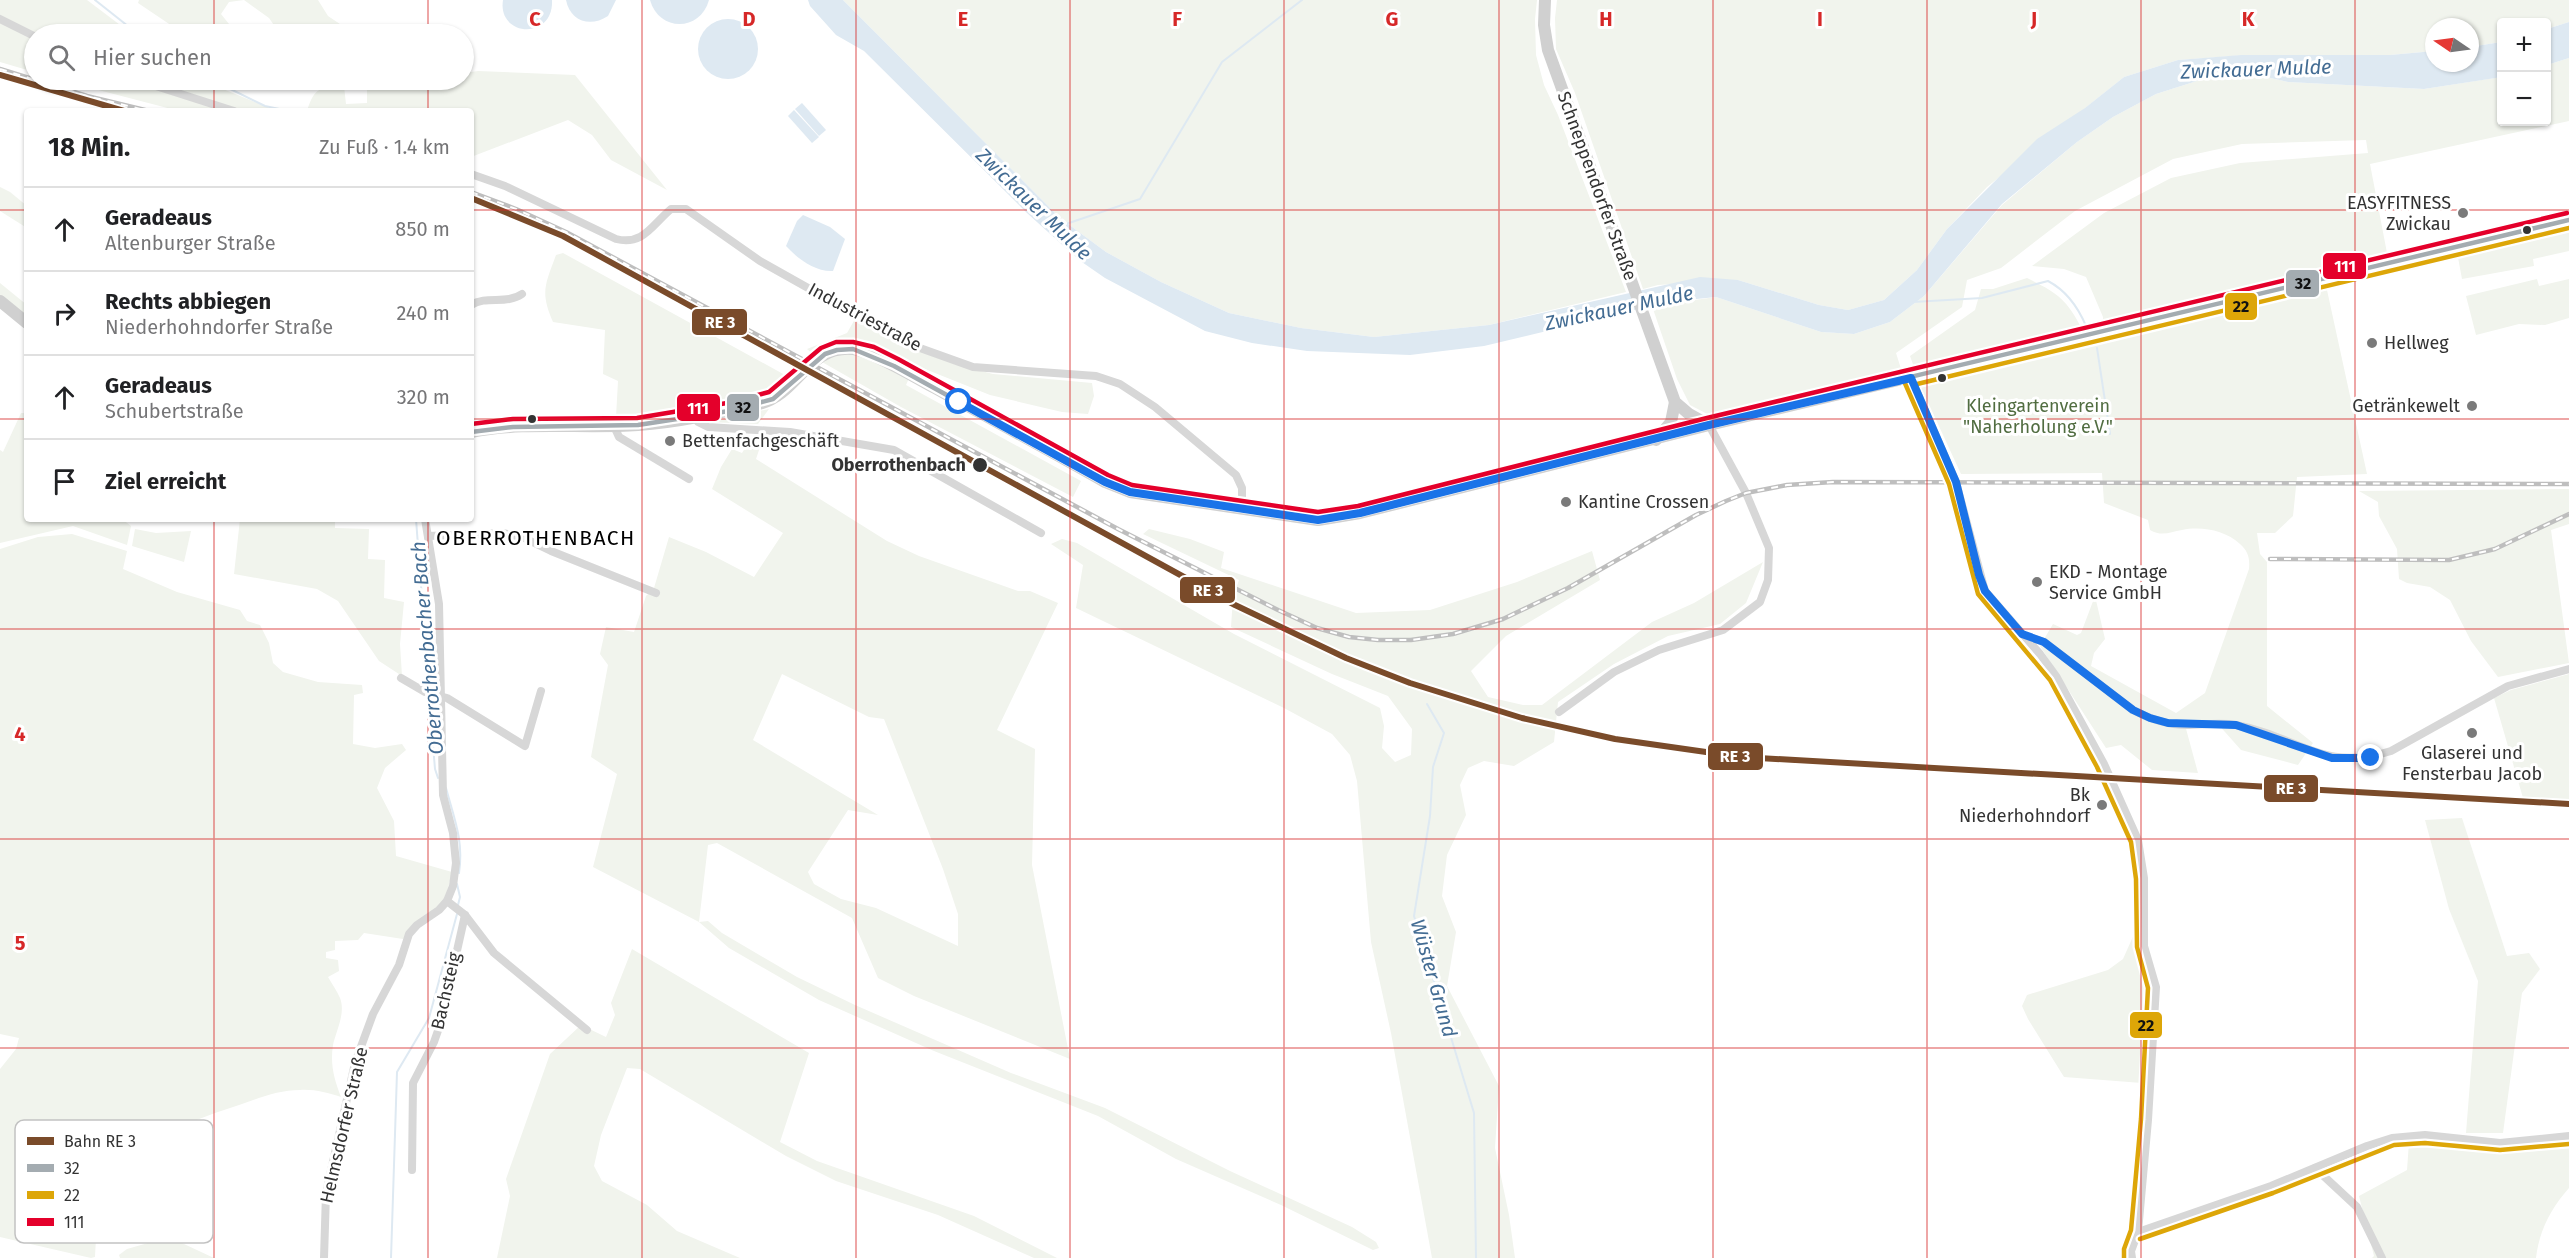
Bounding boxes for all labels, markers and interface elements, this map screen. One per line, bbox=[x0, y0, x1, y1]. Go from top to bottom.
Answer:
text: C bbox=[529, 7, 541, 31]
text: D bbox=[742, 7, 756, 31]
text: E bbox=[958, 7, 968, 31]
text: F bbox=[1172, 7, 1182, 31]
text: G bbox=[1386, 7, 1398, 31]
text: H bbox=[1599, 7, 1613, 31]
text: I bbox=[1817, 7, 1823, 31]
text: J bbox=[2030, 7, 2037, 31]
text: K bbox=[2242, 7, 2255, 31]
north arrow bbox=[2425, 18, 2479, 72]
map controls bbox=[2497, 18, 2551, 126]
button: + bbox=[2497, 18, 2551, 72]
search box bbox=[24, 24, 474, 90]
icon: search bbox=[45, 41, 78, 74]
text: Hier suchen bbox=[93, 44, 212, 71]
water label: Zwickauer Mulde bbox=[2179, 54, 2332, 84]
button: − bbox=[2497, 72, 2551, 126]
street label: Schneppendorfer Straße bbox=[1553, 88, 1641, 284]
text: 18 Min. bbox=[48, 132, 130, 163]
text: Zu Fuß · 1.4 km bbox=[319, 135, 450, 159]
water label: Zwickauer Mulde bbox=[971, 142, 1097, 265]
place label: EASYFITNESS Zwickau bbox=[2347, 192, 2451, 235]
text: Geradeaus bbox=[105, 204, 212, 231]
marker: EASYFITNESS Zwickau bbox=[2456, 206, 2470, 220]
icon: ahead bbox=[48, 213, 81, 246]
text: 850 m bbox=[395, 217, 450, 241]
unlabelled marker bbox=[2521, 224, 2533, 236]
text: Altenburger Straße bbox=[105, 231, 276, 255]
line badge: 111 bbox=[2322, 252, 2367, 280]
text: 111 bbox=[2334, 257, 2356, 276]
line badge: 32 bbox=[2285, 269, 2320, 298]
text: 32 bbox=[2294, 274, 2311, 293]
street label: Industriestraße bbox=[804, 278, 926, 356]
water label: Zwickauer Mulde bbox=[1542, 281, 1695, 336]
text: Rechts abbiegen bbox=[105, 288, 271, 315]
line badge: 22 bbox=[2224, 292, 2258, 321]
icon: right bbox=[48, 297, 81, 330]
text: 22 bbox=[2233, 297, 2249, 316]
text: 240 m bbox=[396, 301, 450, 325]
line badge: RE 3 bbox=[691, 308, 748, 336]
text: RE 3 bbox=[705, 313, 735, 332]
text: Niederhohndorfer Straße bbox=[105, 315, 333, 339]
place label: Hellweg bbox=[2384, 332, 2449, 354]
marker: Hellweg bbox=[2365, 336, 2379, 350]
text: Geradeaus bbox=[105, 372, 212, 399]
unlabelled marker bbox=[1936, 372, 1948, 384]
icon: ahead bbox=[48, 381, 81, 414]
text: 320 m bbox=[397, 385, 450, 409]
route start bbox=[945, 388, 971, 414]
line badge: 111 bbox=[676, 393, 721, 422]
line badge: 32 bbox=[726, 393, 760, 422]
park label: Kleingartenverein "Naherholung e.V." bbox=[1963, 395, 2113, 438]
place label: Getränkewelt bbox=[2352, 395, 2460, 417]
text: 32 bbox=[734, 398, 751, 417]
text: Schubertstraße bbox=[105, 399, 244, 423]
text: 111 bbox=[687, 399, 709, 418]
marker: Getränkewelt bbox=[2465, 399, 2479, 413]
unlabelled marker bbox=[526, 413, 538, 425]
place label: Bettenfachgeschäft bbox=[682, 430, 840, 452]
marker: Bettenfachgeschäft bbox=[663, 434, 677, 448]
place label: Oberrothenbach bbox=[831, 454, 966, 476]
marker: Oberrothenbach bbox=[971, 456, 989, 474]
icon: arrive bbox=[48, 465, 81, 498]
text: Ziel erreicht bbox=[105, 468, 226, 495]
place label: Kantine Crossen bbox=[1578, 491, 1709, 513]
marker: Kantine Crossen bbox=[1559, 495, 1573, 509]
district label: OBERROTHENBACH bbox=[436, 525, 636, 551]
water label: Oberrothenbacher Bach bbox=[406, 540, 448, 756]
place label: EKD - Montage Service GmbH bbox=[2049, 561, 2168, 604]
marker: EKD - Montage Service GmbH bbox=[2030, 575, 2044, 589]
line badge: RE 3 bbox=[1179, 576, 1236, 604]
text: RE 3 bbox=[1193, 581, 1223, 600]
text: 4 bbox=[14, 722, 26, 746]
marker: Glaserei und Fensterbau Jacob bbox=[2465, 726, 2479, 740]
line badge: RE 3 bbox=[1707, 742, 1764, 771]
place label: Glaserei und Fensterbau Jacob bbox=[2402, 742, 2542, 785]
route end bbox=[2357, 744, 2383, 770]
text: RE 3 bbox=[1720, 747, 1750, 766]
line badge: RE 3 bbox=[2263, 774, 2319, 803]
text: RE 3 bbox=[2276, 779, 2306, 798]
place label: Bk Niederhohndorf bbox=[1959, 784, 2092, 827]
marker: Bk Niederhohndorf bbox=[2095, 798, 2109, 812]
water label: Wüster Grund bbox=[1406, 916, 1462, 1040]
text: 5 bbox=[15, 931, 26, 955]
street label: Bachsteig bbox=[426, 950, 466, 1032]
line badge: 22 bbox=[2129, 1011, 2163, 1039]
text: 22 bbox=[2138, 1016, 2154, 1035]
street label: Helmsdorfer Straße bbox=[315, 1045, 373, 1205]
legend bbox=[15, 1120, 213, 1243]
text: Bahn RE 3 bbox=[64, 1132, 136, 1151]
text: 32 bbox=[64, 1159, 80, 1178]
text: 22 bbox=[64, 1186, 80, 1205]
text: 111 bbox=[64, 1213, 84, 1232]

